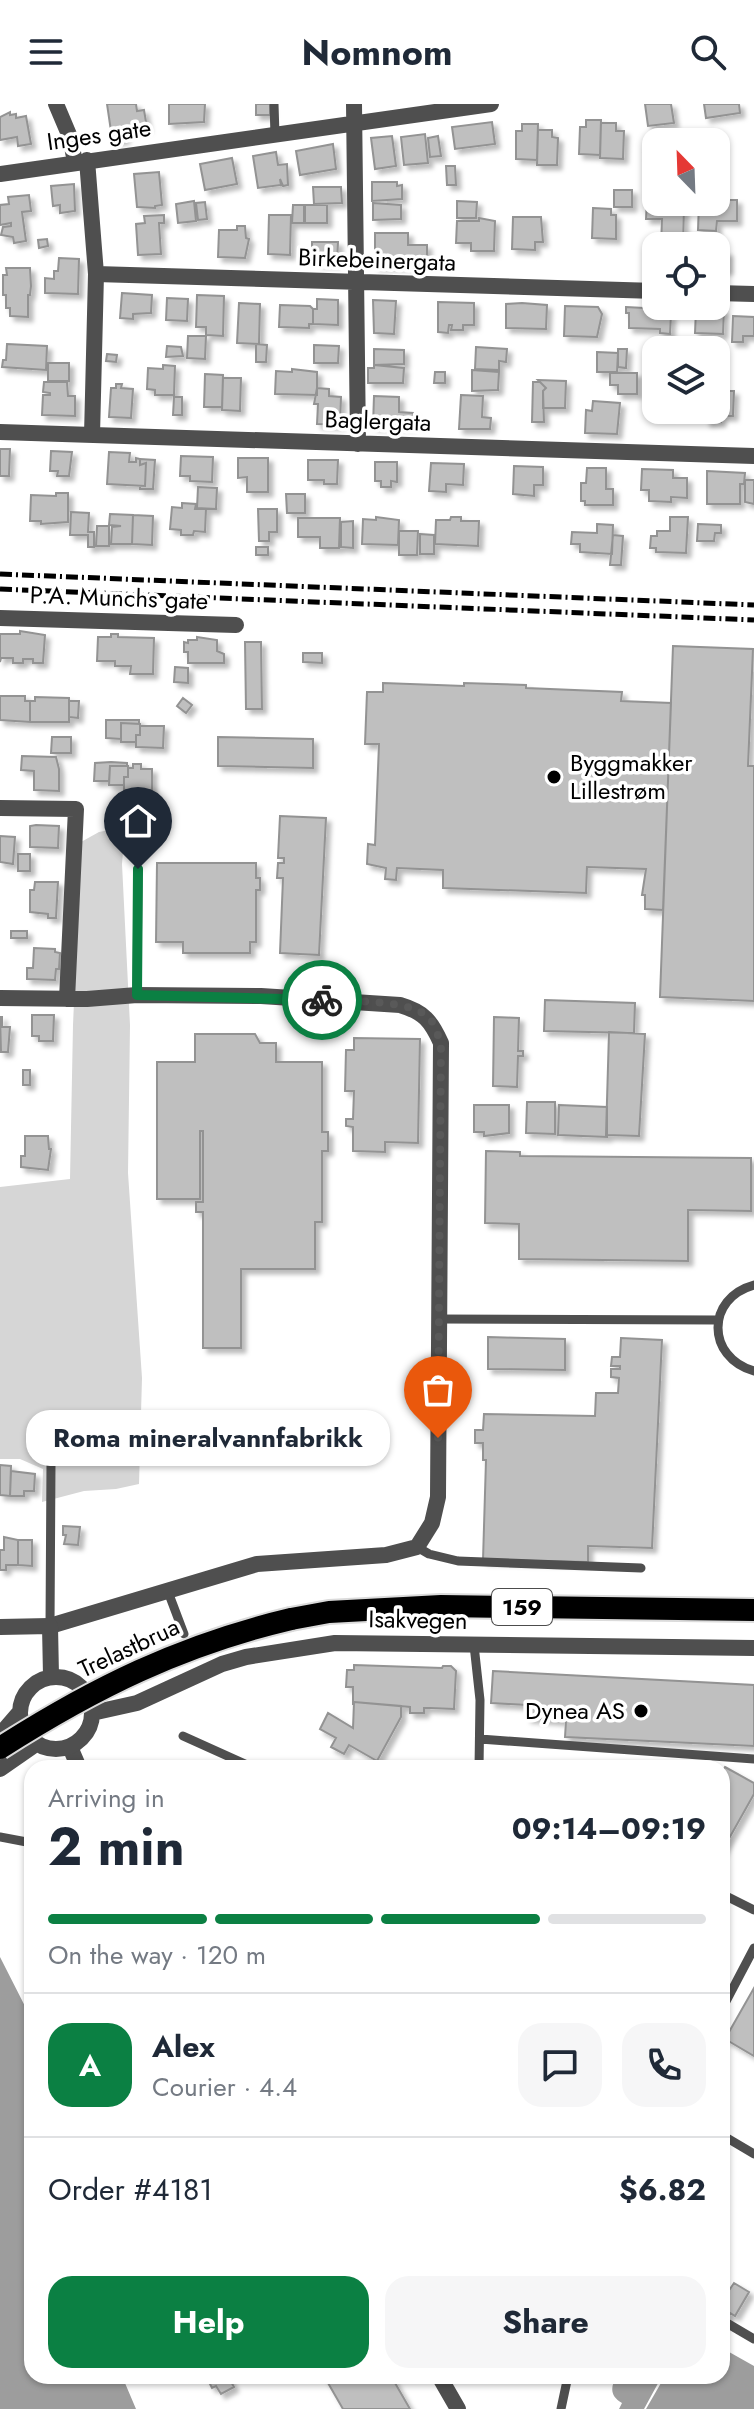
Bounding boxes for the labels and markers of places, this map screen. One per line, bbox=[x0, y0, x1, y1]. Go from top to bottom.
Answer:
place label: Byggmakker Lillestrøm bbox=[570, 745, 693, 808]
marker: Byggmakker Lillestrøm bbox=[545, 768, 563, 786]
pin bbox=[104, 787, 172, 869]
pin bbox=[404, 1356, 472, 1438]
callout: Roma mineralvannfabrikk bbox=[26, 1410, 390, 1466]
place label: Dynea AS bbox=[525, 1693, 625, 1728]
marker: Dynea AS bbox=[632, 1702, 650, 1720]

